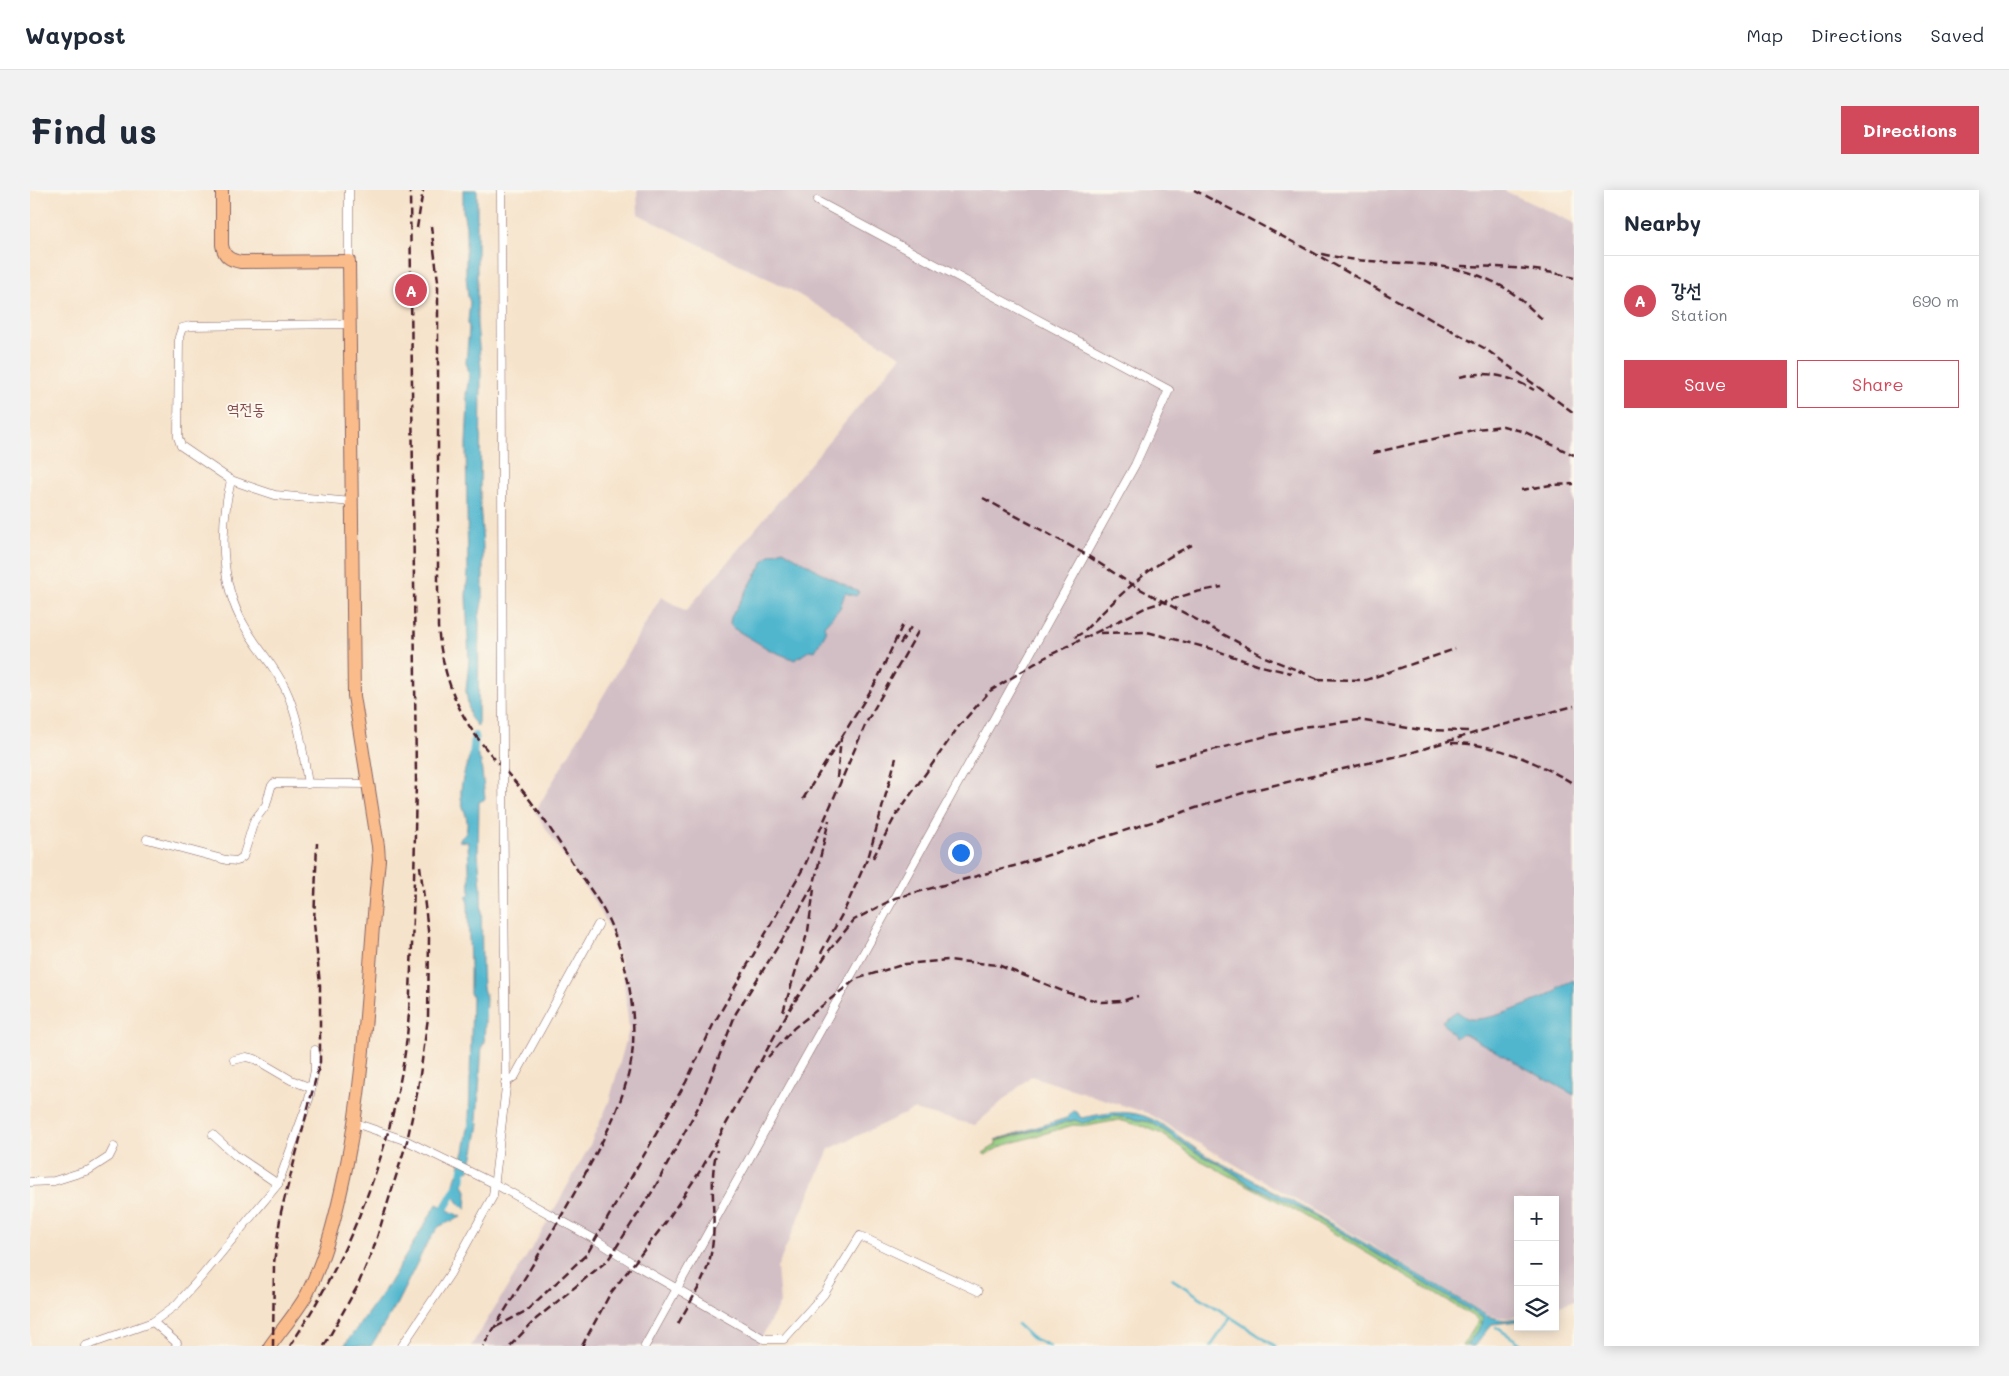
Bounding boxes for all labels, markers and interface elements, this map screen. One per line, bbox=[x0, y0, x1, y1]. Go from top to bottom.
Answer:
text: Waypost bbox=[25, 19, 126, 50]
text: Map bbox=[1746, 23, 1783, 47]
text: Directions bbox=[1811, 23, 1903, 47]
text: Saved bbox=[1931, 23, 1984, 47]
button: Directions bbox=[1841, 106, 1979, 154]
text: Find us bbox=[30, 107, 157, 153]
text: Nearby bbox=[1624, 209, 1701, 236]
pin: A bbox=[395, 271, 427, 309]
text: 강선 bbox=[1671, 277, 1702, 302]
text: A bbox=[1634, 290, 1646, 311]
text: 690 m bbox=[1912, 290, 1959, 311]
text: Station bbox=[1671, 304, 1727, 325]
button: Save bbox=[1624, 360, 1787, 408]
button: Share bbox=[1797, 360, 1959, 408]
district label: 역전동 bbox=[227, 398, 265, 419]
your location bbox=[948, 840, 974, 866]
map controls bbox=[1514, 1196, 1559, 1331]
button: + bbox=[1514, 1196, 1559, 1241]
button: − bbox=[1514, 1241, 1559, 1286]
button: layers bbox=[1514, 1286, 1559, 1331]

